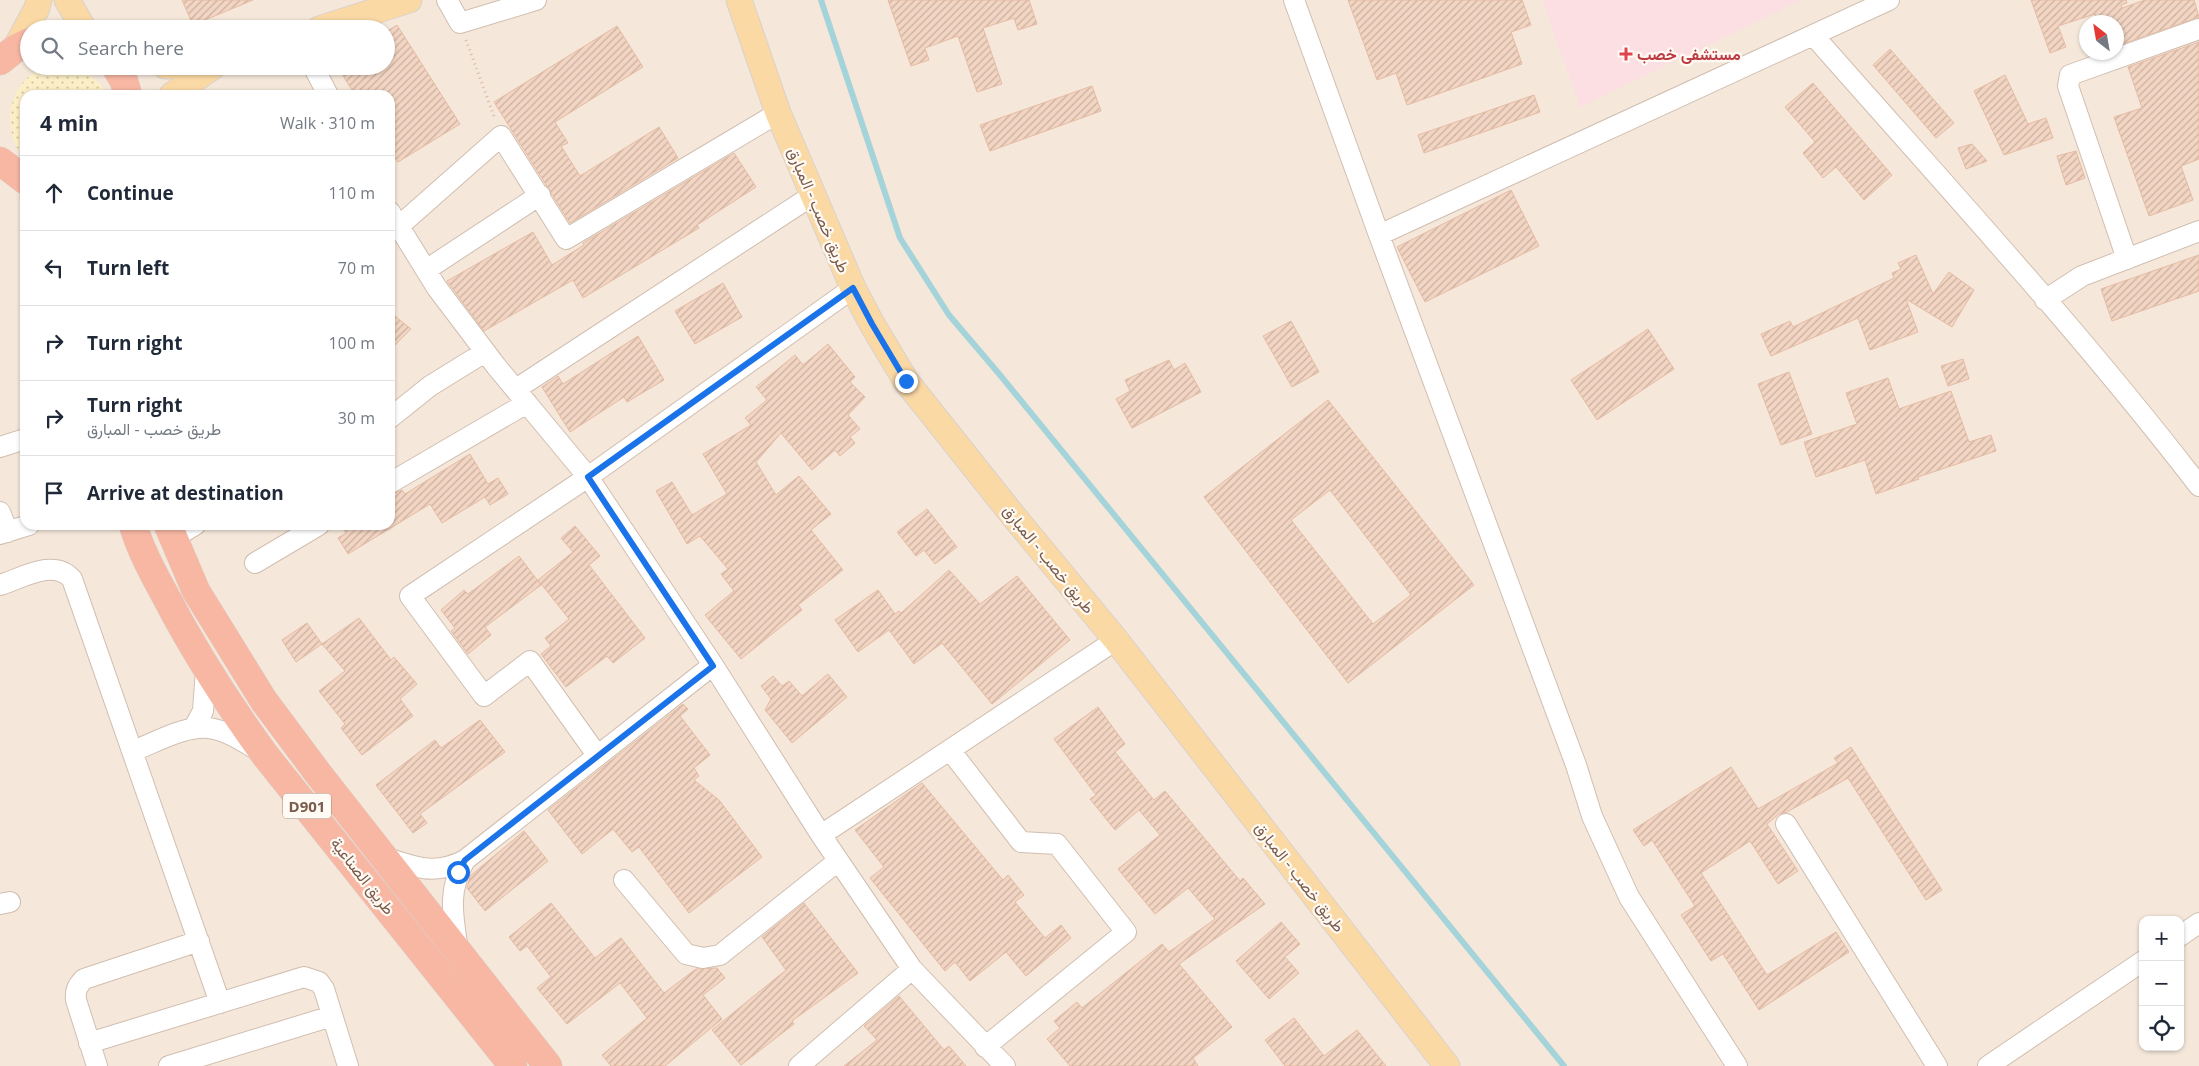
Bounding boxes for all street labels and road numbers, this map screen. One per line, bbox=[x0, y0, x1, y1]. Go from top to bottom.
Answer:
street label: طريق خصب - المبارق bbox=[783, 144, 855, 276]
street label: طريق خصب - المبارق bbox=[998, 500, 1100, 618]
road number: D901 bbox=[283, 794, 331, 818]
street label: طريق خصب - المبارق bbox=[1250, 817, 1350, 937]
street label: طريق الصناعية bbox=[326, 833, 400, 919]

